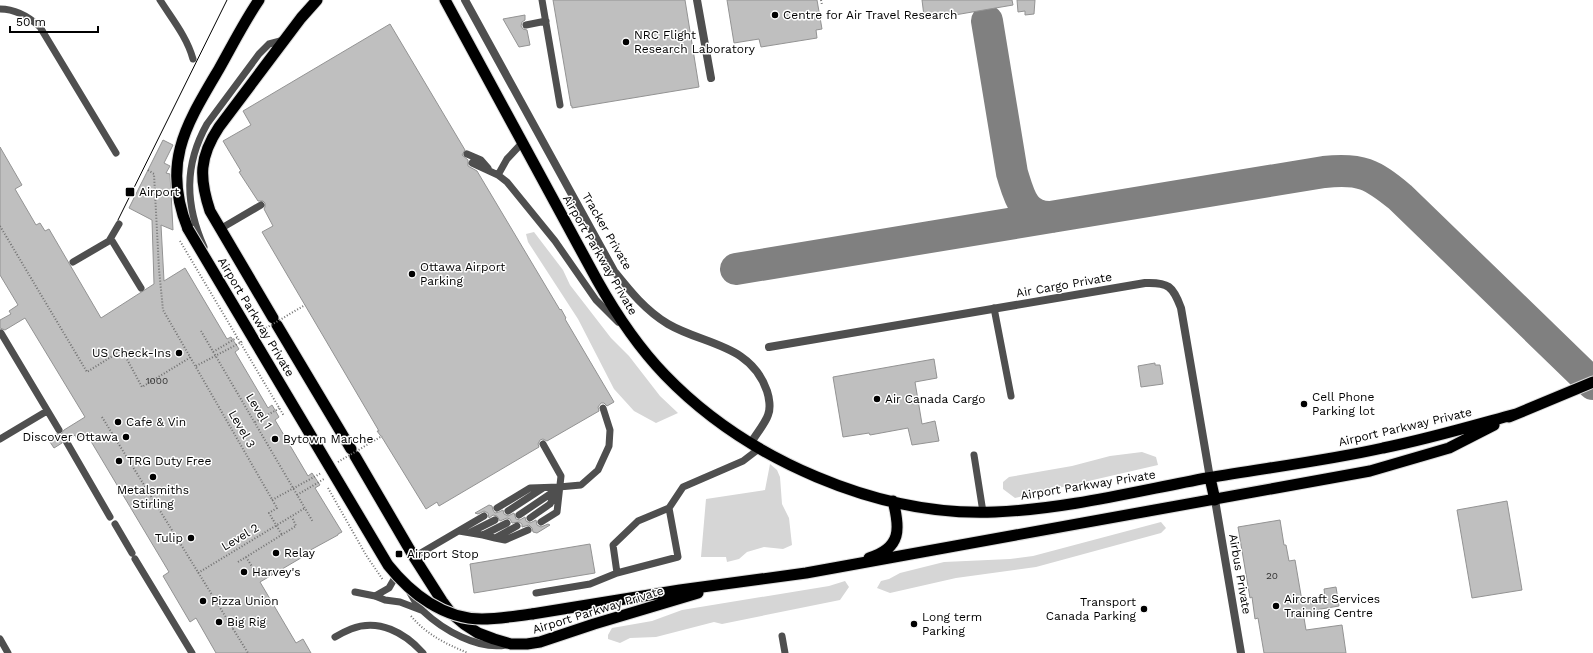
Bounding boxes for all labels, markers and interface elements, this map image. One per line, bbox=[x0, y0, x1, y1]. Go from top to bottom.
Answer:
scale bar bbox=[10, 8, 98, 34]
place label: Centre for Air Travel Research bbox=[783, 8, 957, 22]
marker: Centre for Air Travel Research bbox=[770, 10, 780, 20]
text: 50 m bbox=[16, 15, 46, 29]
place label: NRC Flight Research Laboratory bbox=[634, 28, 756, 56]
marker: NRC Flight Research Laboratory bbox=[621, 37, 631, 47]
place label: Airport bbox=[139, 185, 179, 199]
marker: Airport bbox=[124, 186, 136, 198]
street label: Tracker Private bbox=[579, 190, 635, 272]
street label: Airport Parkway Private bbox=[560, 192, 640, 318]
street label: Airport Parkway Private bbox=[215, 255, 297, 379]
place label: Ottawa Airport Parking bbox=[420, 260, 505, 288]
marker: Ottawa Airport Parking bbox=[407, 269, 417, 279]
street label: Air Cargo Private bbox=[1015, 270, 1113, 300]
place label: US Check-Ins bbox=[92, 346, 171, 360]
marker: US Check-Ins bbox=[174, 348, 184, 358]
house number: 1000 bbox=[146, 375, 168, 386]
place label: Cell Phone Parking lot bbox=[1312, 390, 1375, 418]
street label: Level 1 bbox=[243, 391, 275, 431]
place label: Air Canada Cargo bbox=[885, 392, 985, 406]
marker: Air Canada Cargo bbox=[872, 394, 882, 404]
marker: Cell Phone Parking lot bbox=[1299, 399, 1309, 409]
street label: Airport Parkway Private bbox=[1337, 405, 1473, 449]
street label: Level 3 bbox=[226, 408, 258, 450]
place label: Cafe & Vin bbox=[126, 415, 186, 429]
marker: Cafe & Vin bbox=[113, 417, 123, 427]
place label: Discover Ottawa bbox=[22, 430, 118, 444]
marker: Discover Ottawa bbox=[121, 432, 131, 442]
place label: Bytown Marche bbox=[283, 432, 373, 446]
marker: Bytown Marche bbox=[270, 434, 280, 444]
place label: TRG Duty Free bbox=[127, 454, 211, 468]
marker: TRG Duty Free bbox=[114, 456, 124, 466]
street label: Airport Parkway Private bbox=[1019, 467, 1157, 503]
marker: Metalsmiths Stirling bbox=[148, 472, 158, 482]
place label: Metalsmiths Stirling bbox=[117, 483, 189, 511]
street label: Level 2 bbox=[219, 520, 261, 554]
place label: Tulip bbox=[155, 531, 183, 545]
marker: Tulip bbox=[186, 533, 196, 543]
street label: Airbus Private bbox=[1226, 533, 1254, 615]
place label: Relay bbox=[284, 546, 316, 560]
place label: Airport Stop bbox=[407, 547, 479, 561]
marker: Relay bbox=[271, 548, 281, 558]
marker: Airport Stop bbox=[394, 549, 404, 559]
place label: Harvey's bbox=[252, 565, 300, 579]
marker: Harvey's bbox=[239, 567, 249, 577]
house number: 20 bbox=[1266, 570, 1278, 581]
street label: Airport Parkway Private bbox=[531, 583, 665, 637]
place label: Aircraft Services Training Centre bbox=[1284, 592, 1380, 620]
place label: Pizza Union bbox=[211, 594, 279, 608]
place label: Transport Canada Parking bbox=[1046, 595, 1137, 623]
marker: Pizza Union bbox=[198, 596, 208, 606]
marker: Aircraft Services Training Centre bbox=[1271, 601, 1281, 611]
marker: Transport Canada Parking bbox=[1139, 604, 1149, 614]
place label: Long term Parking bbox=[922, 610, 982, 638]
place label: Big Rig bbox=[227, 615, 267, 629]
marker: Big Rig bbox=[214, 617, 224, 627]
marker: Long term Parking bbox=[909, 619, 919, 629]

